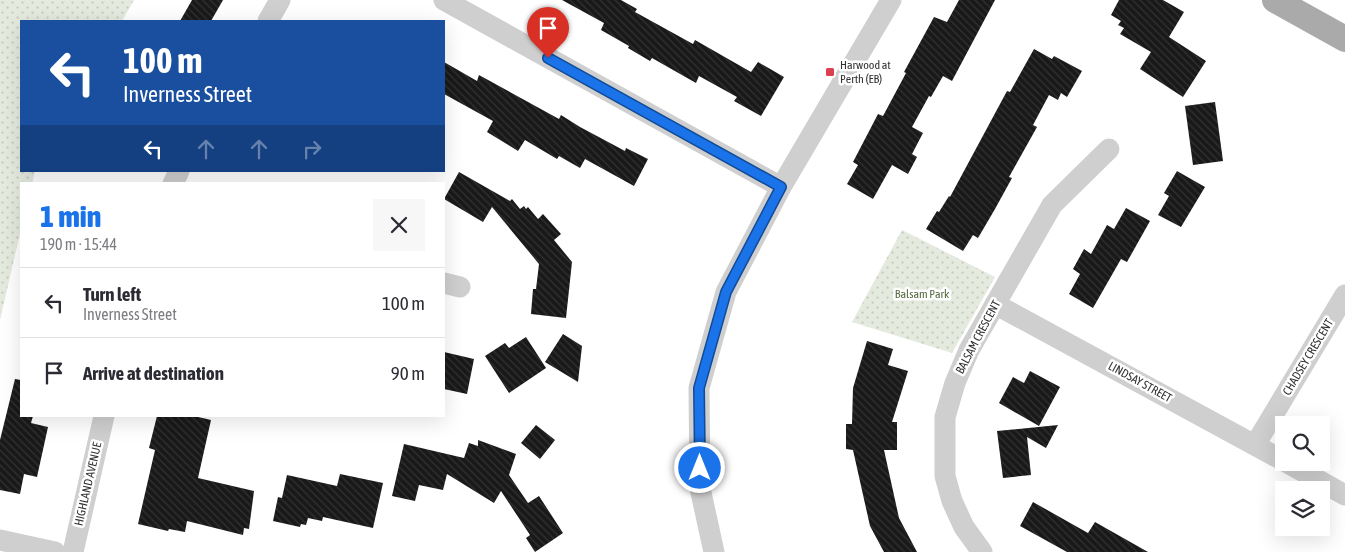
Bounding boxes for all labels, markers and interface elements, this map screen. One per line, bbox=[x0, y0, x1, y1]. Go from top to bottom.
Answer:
pin bbox=[527, 7, 569, 58]
icon: arrive bbox=[534, 14, 562, 42]
icon: left bbox=[40, 40, 105, 105]
text: 100 m bbox=[123, 40, 202, 80]
place label: Harwood at Perth (EB) bbox=[840, 58, 891, 86]
marker: Harwood at Perth (EB) bbox=[824, 66, 836, 78]
text: Inverness Street bbox=[123, 81, 252, 107]
icon: left bbox=[139, 135, 167, 163]
icon: ahead bbox=[192, 135, 220, 163]
icon: ahead bbox=[245, 135, 273, 163]
icon: right bbox=[298, 135, 326, 163]
text: 1 min bbox=[40, 199, 101, 233]
button: close bbox=[373, 199, 425, 251]
text: 190 m · 15:44 bbox=[40, 235, 117, 253]
text: Turn left bbox=[83, 283, 141, 305]
park label: Balsam Park bbox=[895, 287, 950, 301]
icon: left bbox=[40, 289, 68, 317]
text: 100 m bbox=[382, 292, 425, 314]
street label: BALSAM CRESCENT bbox=[953, 297, 1004, 376]
text: Inverness Street bbox=[83, 305, 177, 323]
street label: CHADSEY CRESCENT bbox=[1280, 316, 1337, 398]
icon: arrive bbox=[40, 359, 68, 387]
street label: LINDSAY STREET bbox=[1106, 359, 1175, 406]
text: Arrive at destination bbox=[83, 362, 224, 384]
text: 90 m bbox=[391, 362, 425, 384]
map controls bbox=[1275, 416, 1330, 536]
button: search bbox=[1275, 416, 1330, 471]
street label: HIGHLAND AVENUE bbox=[72, 441, 104, 527]
position arrow bbox=[673, 441, 725, 493]
button: layers bbox=[1275, 481, 1330, 536]

